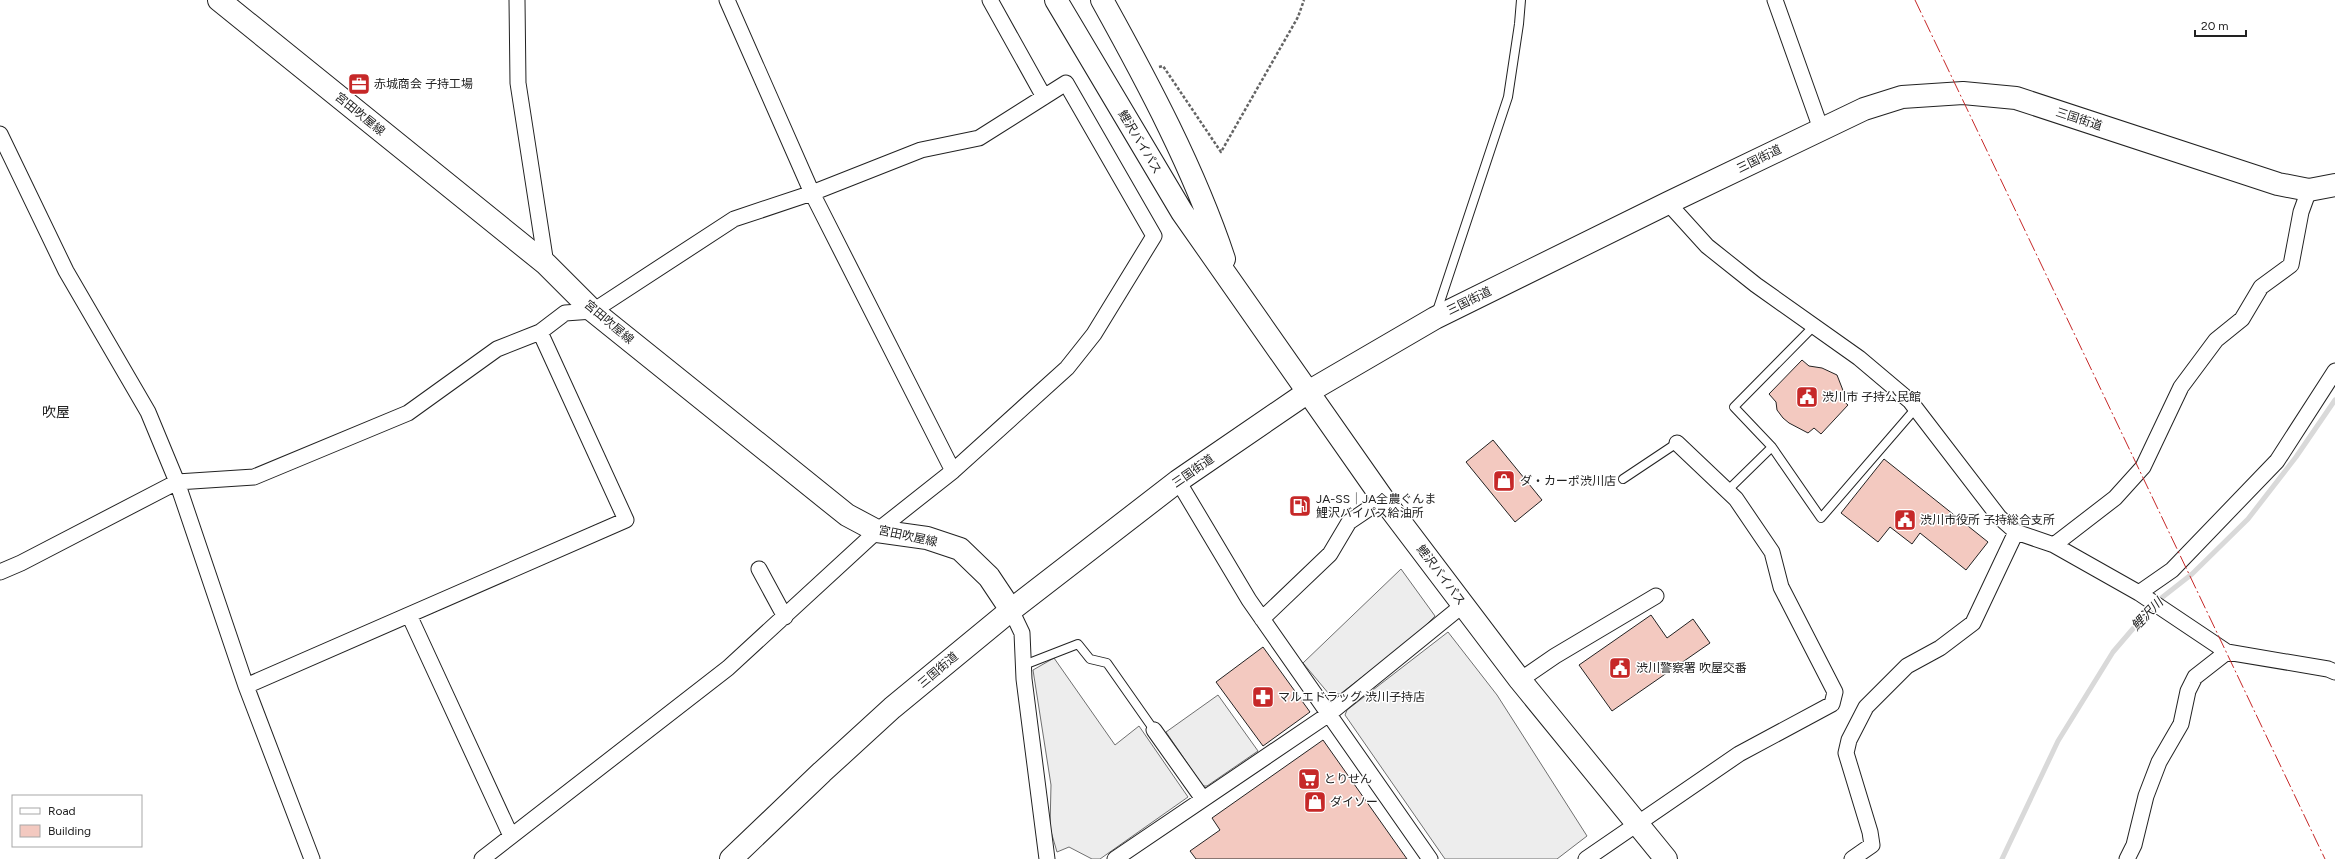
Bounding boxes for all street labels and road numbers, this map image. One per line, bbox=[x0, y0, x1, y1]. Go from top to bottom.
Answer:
street label: 宮田吹屋線 bbox=[332, 90, 388, 138]
street label: 三国街道 bbox=[2054, 105, 2104, 133]
street label: 鯉沢バイパス bbox=[1116, 108, 1164, 176]
street label: 三国街道 bbox=[1734, 142, 1784, 176]
street label: 三国街道 bbox=[1444, 284, 1494, 318]
street label: 宮田吹屋線 bbox=[582, 297, 636, 347]
street label: 三国街道 bbox=[1169, 451, 1217, 491]
street label: 宮田吹屋線 bbox=[877, 523, 939, 549]
street label: 鯉沢バイパス bbox=[1414, 542, 1468, 608]
street label: 三国街道 bbox=[915, 649, 961, 691]

